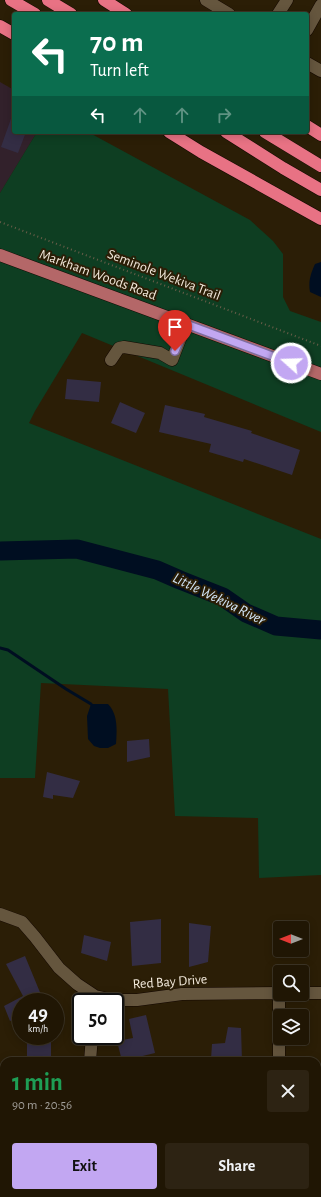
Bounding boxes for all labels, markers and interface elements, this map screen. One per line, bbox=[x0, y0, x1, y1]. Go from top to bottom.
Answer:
icon: left bbox=[24, 28, 76, 80]
text: 70 m bbox=[90, 29, 144, 57]
text: Turn left bbox=[90, 62, 149, 80]
icon: left bbox=[87, 104, 109, 126]
icon: ahead bbox=[129, 104, 151, 126]
icon: ahead bbox=[171, 104, 193, 126]
icon: right bbox=[213, 104, 235, 126]
street label: Markham Woods Road bbox=[38, 247, 158, 303]
street label: Seminole Wekiva Trail bbox=[106, 247, 222, 303]
pin bbox=[158, 310, 192, 351]
icon: arrive bbox=[164, 316, 186, 338]
position arrow bbox=[270, 342, 312, 384]
water label: Little Wekiva River bbox=[170, 570, 269, 628]
north arrow bbox=[273, 921, 309, 957]
map controls bbox=[273, 921, 309, 1045]
button: search bbox=[273, 965, 309, 1001]
street label: Red Bay Drive bbox=[132, 972, 208, 992]
speed limit sign: 50 bbox=[72, 993, 124, 1045]
text: 49 bbox=[28, 1004, 48, 1024]
button: layers bbox=[273, 1009, 309, 1045]
text: km/h bbox=[28, 1024, 48, 1034]
button: close bbox=[267, 1070, 309, 1112]
text: 1 min bbox=[12, 1071, 63, 1095]
text: 90 m · 20:56 bbox=[12, 1099, 72, 1112]
button: Exit bbox=[12, 1143, 157, 1189]
button: Share bbox=[165, 1143, 309, 1189]

